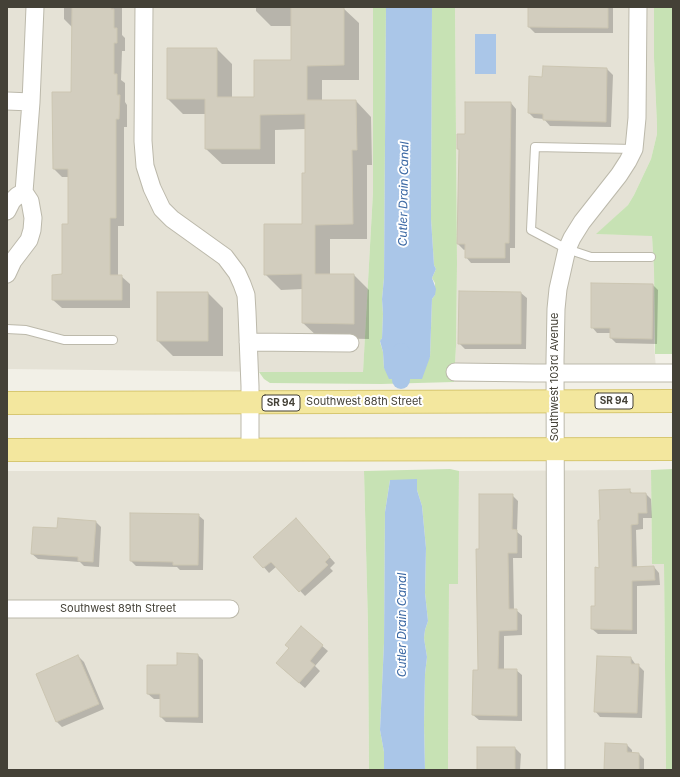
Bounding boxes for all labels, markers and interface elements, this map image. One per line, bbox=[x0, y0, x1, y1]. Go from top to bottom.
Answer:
water label: Cutler Drain Canal bbox=[396, 142, 412, 246]
street label: Southwest 103rd Avenue bbox=[548, 313, 562, 441]
road number: SR 94 bbox=[595, 393, 633, 409]
road number: SR 94 bbox=[262, 395, 300, 411]
street label: Southwest 88th Street bbox=[306, 395, 422, 409]
water label: Cutler Drain Canal bbox=[395, 573, 409, 677]
street label: Southwest 89th Street bbox=[60, 602, 176, 616]

